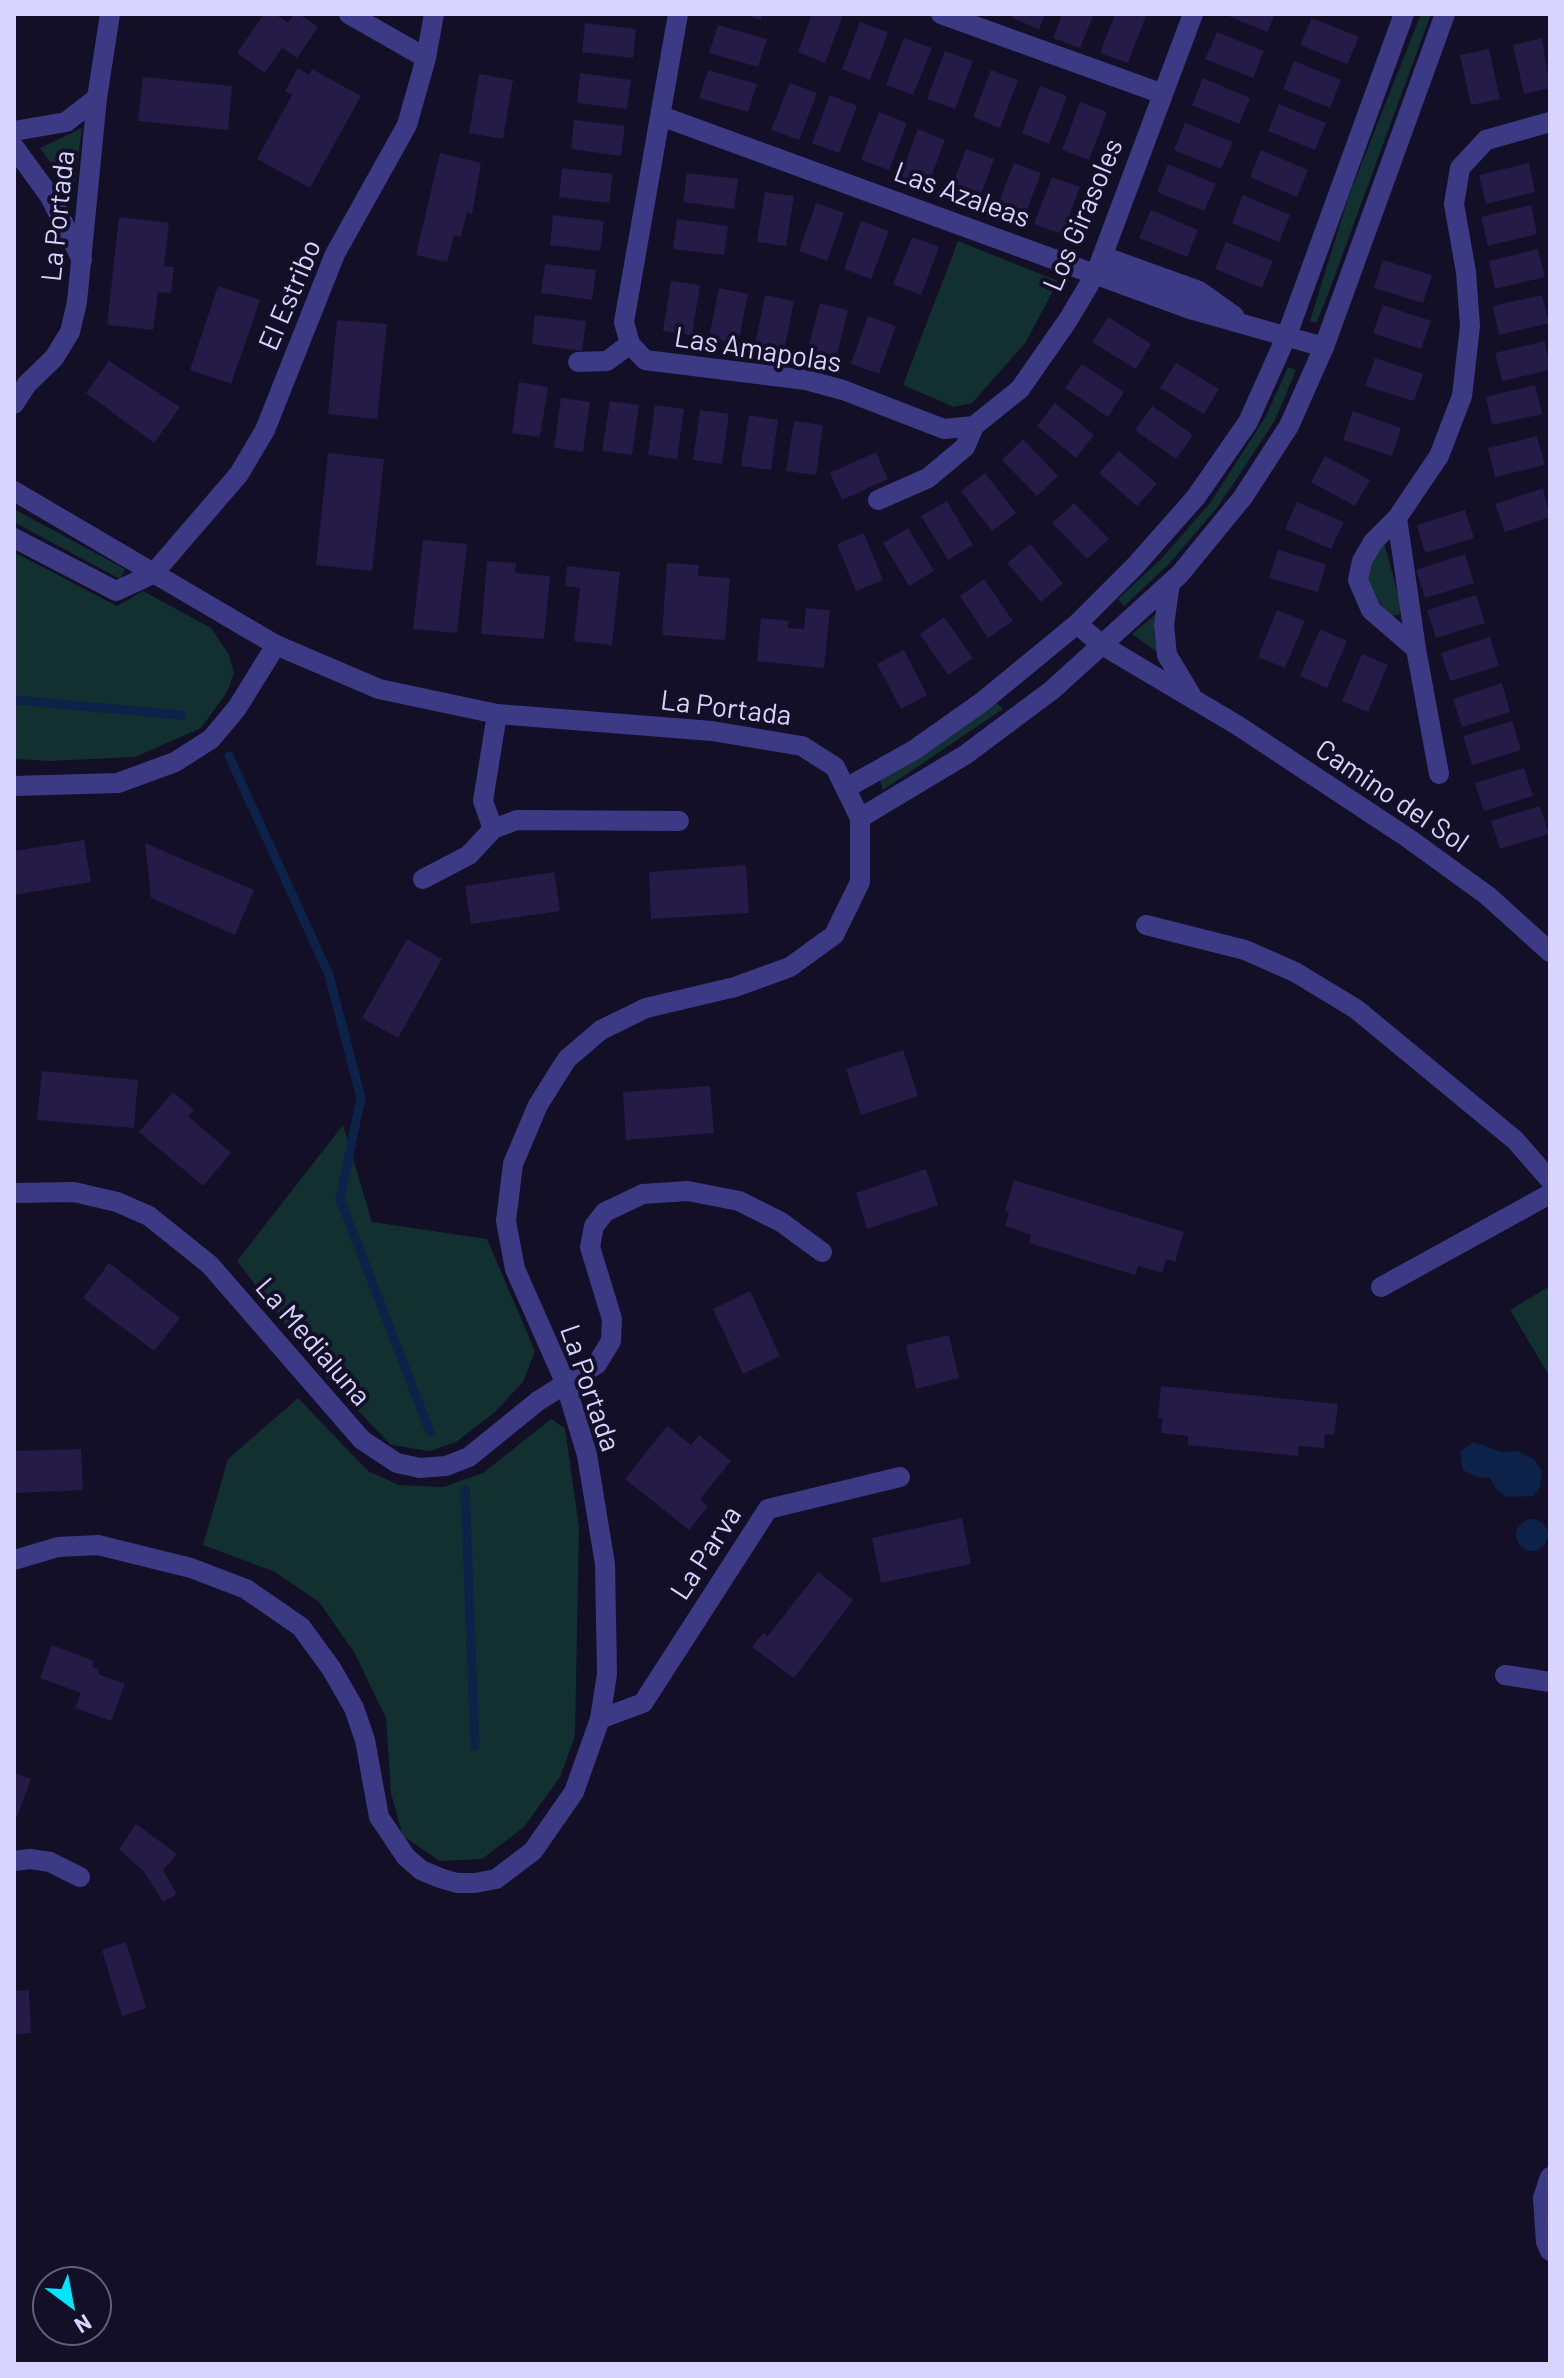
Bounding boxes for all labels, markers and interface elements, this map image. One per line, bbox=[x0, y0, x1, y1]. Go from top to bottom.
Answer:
street label: Los Girasoles bbox=[1036, 134, 1130, 296]
street label: La Portada bbox=[34, 149, 82, 283]
street label: Las Azaleas bbox=[890, 155, 1034, 235]
street label: El Estribo bbox=[252, 234, 328, 356]
street label: Las Amapolas bbox=[672, 320, 844, 380]
street label: La Portada bbox=[659, 683, 793, 733]
street label: Camino del Sol bbox=[1309, 732, 1475, 860]
street label: La Medialuna bbox=[248, 1271, 378, 1413]
street label: La Portada bbox=[553, 1320, 627, 1456]
street label: La Parva bbox=[663, 1500, 749, 1606]
north arrow bbox=[32, 2266, 112, 2346]
text: N bbox=[71, 2310, 97, 2340]

